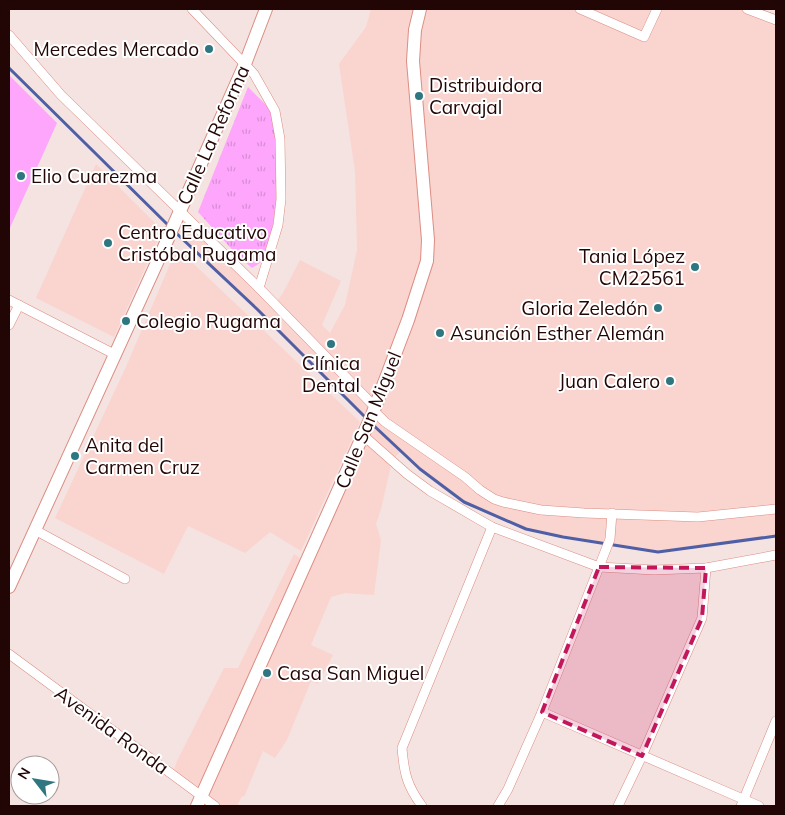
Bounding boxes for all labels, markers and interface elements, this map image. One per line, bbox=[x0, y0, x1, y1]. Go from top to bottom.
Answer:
place label: Mercedes Mercado bbox=[34, 37, 199, 61]
marker: Mercedes Mercado bbox=[203, 43, 215, 55]
street label: Calle La Reforma bbox=[171, 61, 255, 209]
place label: Distribuidora Carvajal bbox=[429, 73, 542, 119]
marker: Distribuidora Carvajal bbox=[413, 90, 425, 102]
place label: Elio Cuarezma bbox=[31, 164, 157, 188]
marker: Elio Cuarezma bbox=[15, 170, 27, 182]
place label: Centro Educativo Cristóbal Rugama bbox=[118, 220, 276, 266]
marker: Centro Educativo Cristóbal Rugama bbox=[102, 237, 114, 249]
place label: Tania López CM22561 bbox=[579, 244, 685, 290]
marker: Tania López CM22561 bbox=[689, 261, 701, 273]
place label: Gloria Zeledón bbox=[521, 296, 648, 320]
marker: Gloria Zeledón bbox=[652, 302, 664, 314]
place label: Colegio Rugama bbox=[136, 309, 281, 333]
marker: Colegio Rugama bbox=[120, 315, 132, 327]
place label: Asunción Esther Alemán bbox=[450, 321, 665, 345]
marker: Asunción Esther Alemán bbox=[434, 327, 446, 339]
marker: Clínica Dental bbox=[325, 338, 337, 350]
street label: Calle San Miguel bbox=[330, 348, 406, 492]
place label: Clínica Dental bbox=[302, 351, 360, 397]
place label: Juan Calero bbox=[559, 369, 660, 393]
marker: Juan Calero bbox=[664, 375, 676, 387]
place label: Anita del Carmen Cruz bbox=[85, 433, 200, 479]
marker: Anita del Carmen Cruz bbox=[69, 450, 81, 462]
place label: Casa San Miguel bbox=[277, 661, 424, 685]
marker: Casa San Miguel bbox=[261, 667, 273, 679]
street label: Avenida Ronda bbox=[50, 681, 174, 779]
north arrow bbox=[10, 755, 60, 805]
text: N bbox=[13, 764, 34, 782]

